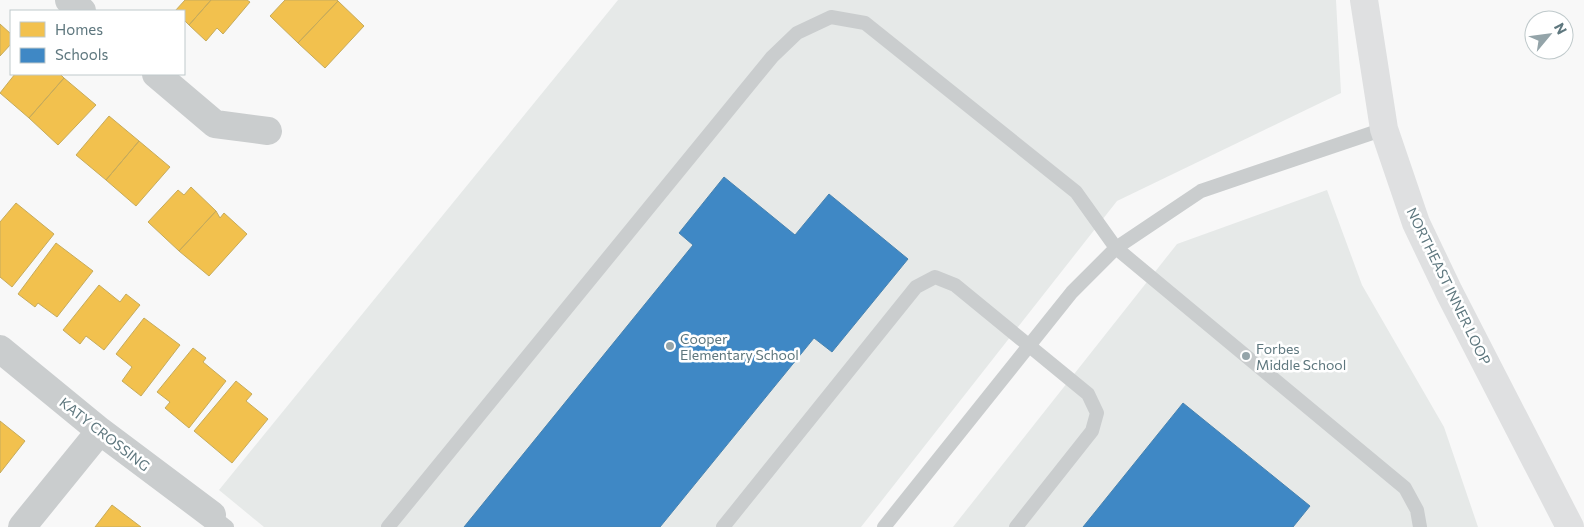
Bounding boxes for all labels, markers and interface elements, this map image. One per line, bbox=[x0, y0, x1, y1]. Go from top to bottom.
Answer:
legend bbox=[10, 10, 185, 75]
north arrow bbox=[1524, 10, 1574, 60]
text: Homes bbox=[55, 20, 103, 38]
text: N bbox=[1551, 20, 1571, 37]
text: Schools bbox=[55, 45, 109, 63]
street label: NORTHEAST INNER LOOP bbox=[1403, 205, 1495, 368]
place label: Cooper Elementary School bbox=[680, 330, 799, 363]
marker: Cooper Elementary School bbox=[664, 340, 676, 352]
place label: Forbes Middle School bbox=[1256, 340, 1346, 373]
marker: Forbes Middle School bbox=[1240, 350, 1252, 362]
street label: KATY CROSSING bbox=[56, 393, 154, 475]

